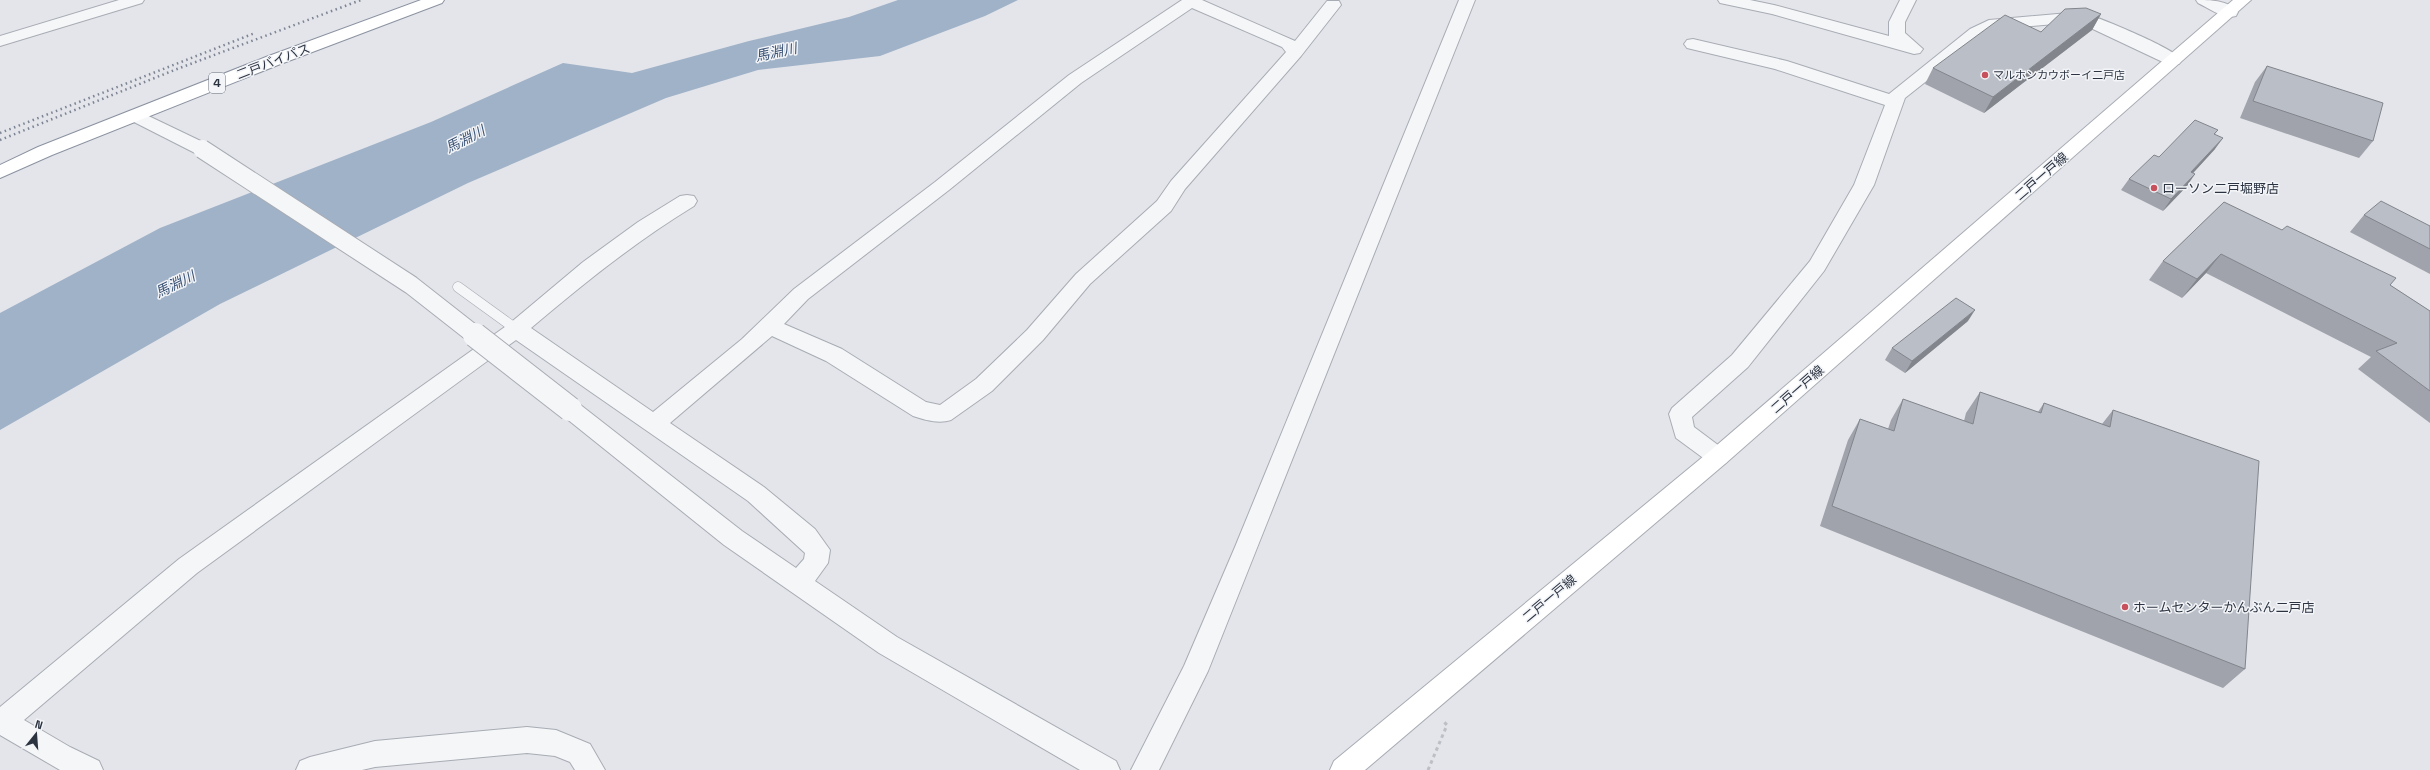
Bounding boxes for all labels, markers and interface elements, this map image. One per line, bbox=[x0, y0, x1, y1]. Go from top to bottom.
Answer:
water label: 馬淵川 bbox=[754, 38, 800, 65]
street label: 二戸バイパス bbox=[234, 40, 313, 83]
place label: マルホンカウボーイ二戸店 bbox=[1993, 68, 2125, 82]
marker: マルホンカウボーイ二戸店 bbox=[1980, 70, 1990, 80]
road number: 4 bbox=[209, 73, 225, 93]
water label: 馬淵川 bbox=[442, 121, 490, 157]
street label: 二戸一戸線 bbox=[2011, 149, 2071, 204]
place label: ローソン二戸堀野店 bbox=[2162, 180, 2279, 197]
marker: ローソン二戸堀野店 bbox=[2149, 183, 2159, 193]
water label: 馬淵川 bbox=[152, 266, 200, 301]
street label: 二戸一戸線 bbox=[1767, 362, 1827, 417]
street label: 二戸一戸線 bbox=[1519, 571, 1580, 626]
place label: ホームセンターかんぶん二戸店 bbox=[2133, 599, 2315, 616]
marker: ホームセンターかんぶん二戸店 bbox=[2120, 602, 2130, 612]
north arrow bbox=[16, 714, 56, 754]
text: N bbox=[33, 717, 44, 732]

